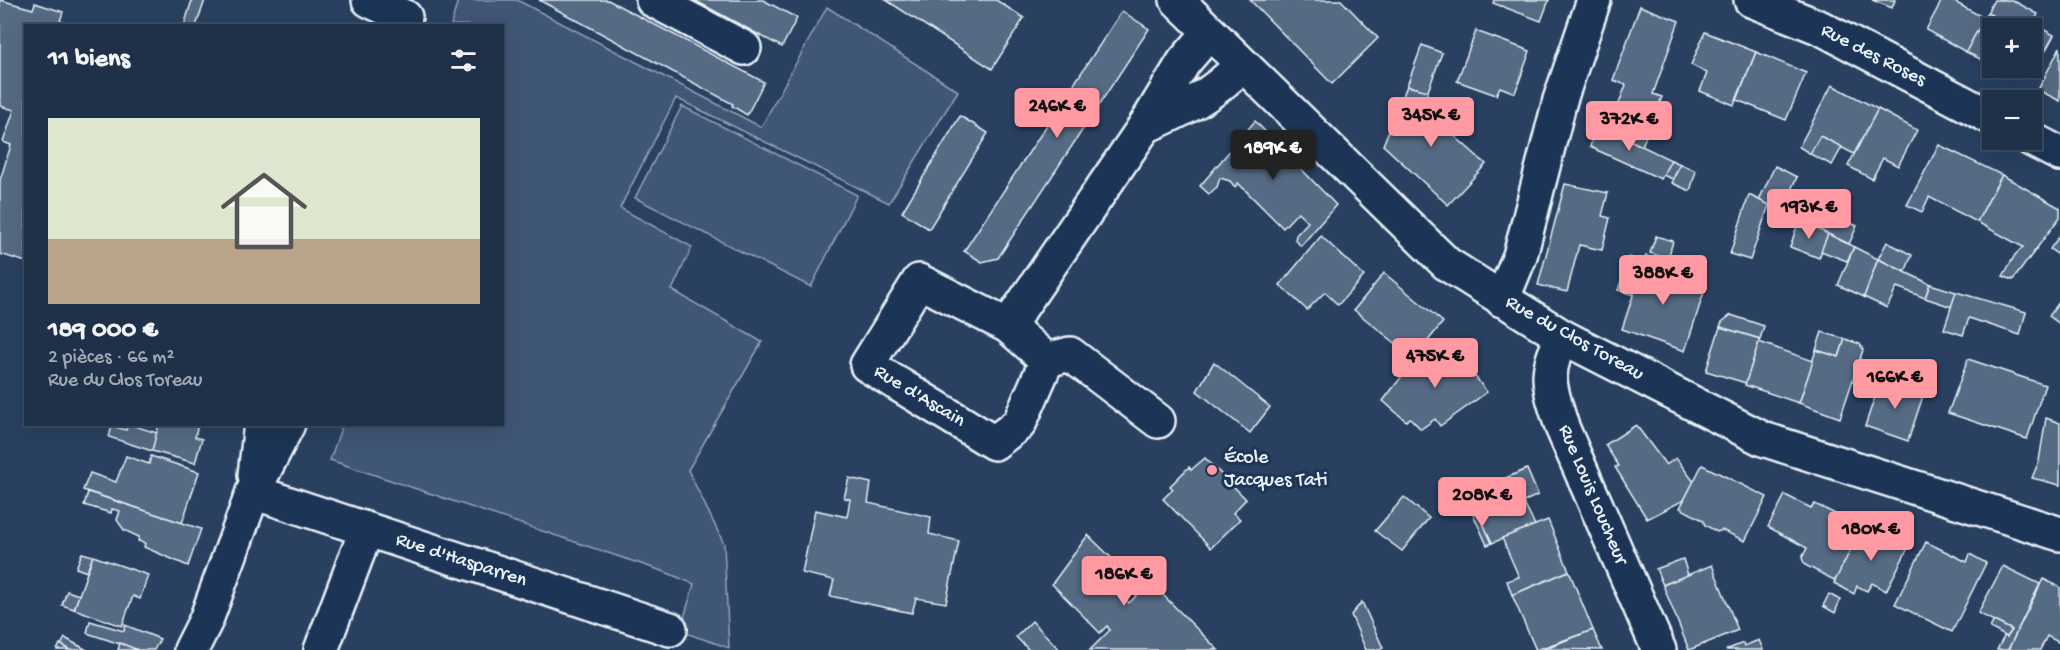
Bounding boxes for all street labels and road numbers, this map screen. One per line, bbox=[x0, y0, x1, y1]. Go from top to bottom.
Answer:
street label: Rue des Roses bbox=[1817, 20, 1930, 93]
street label: Rue du Clos Toreau bbox=[1501, 292, 1648, 387]
street label: Rue d'Ascain bbox=[869, 361, 969, 434]
street label: Rue Louis Loucheur bbox=[1552, 422, 1633, 570]
street label: Rue d'Hasparren bbox=[393, 529, 530, 593]

